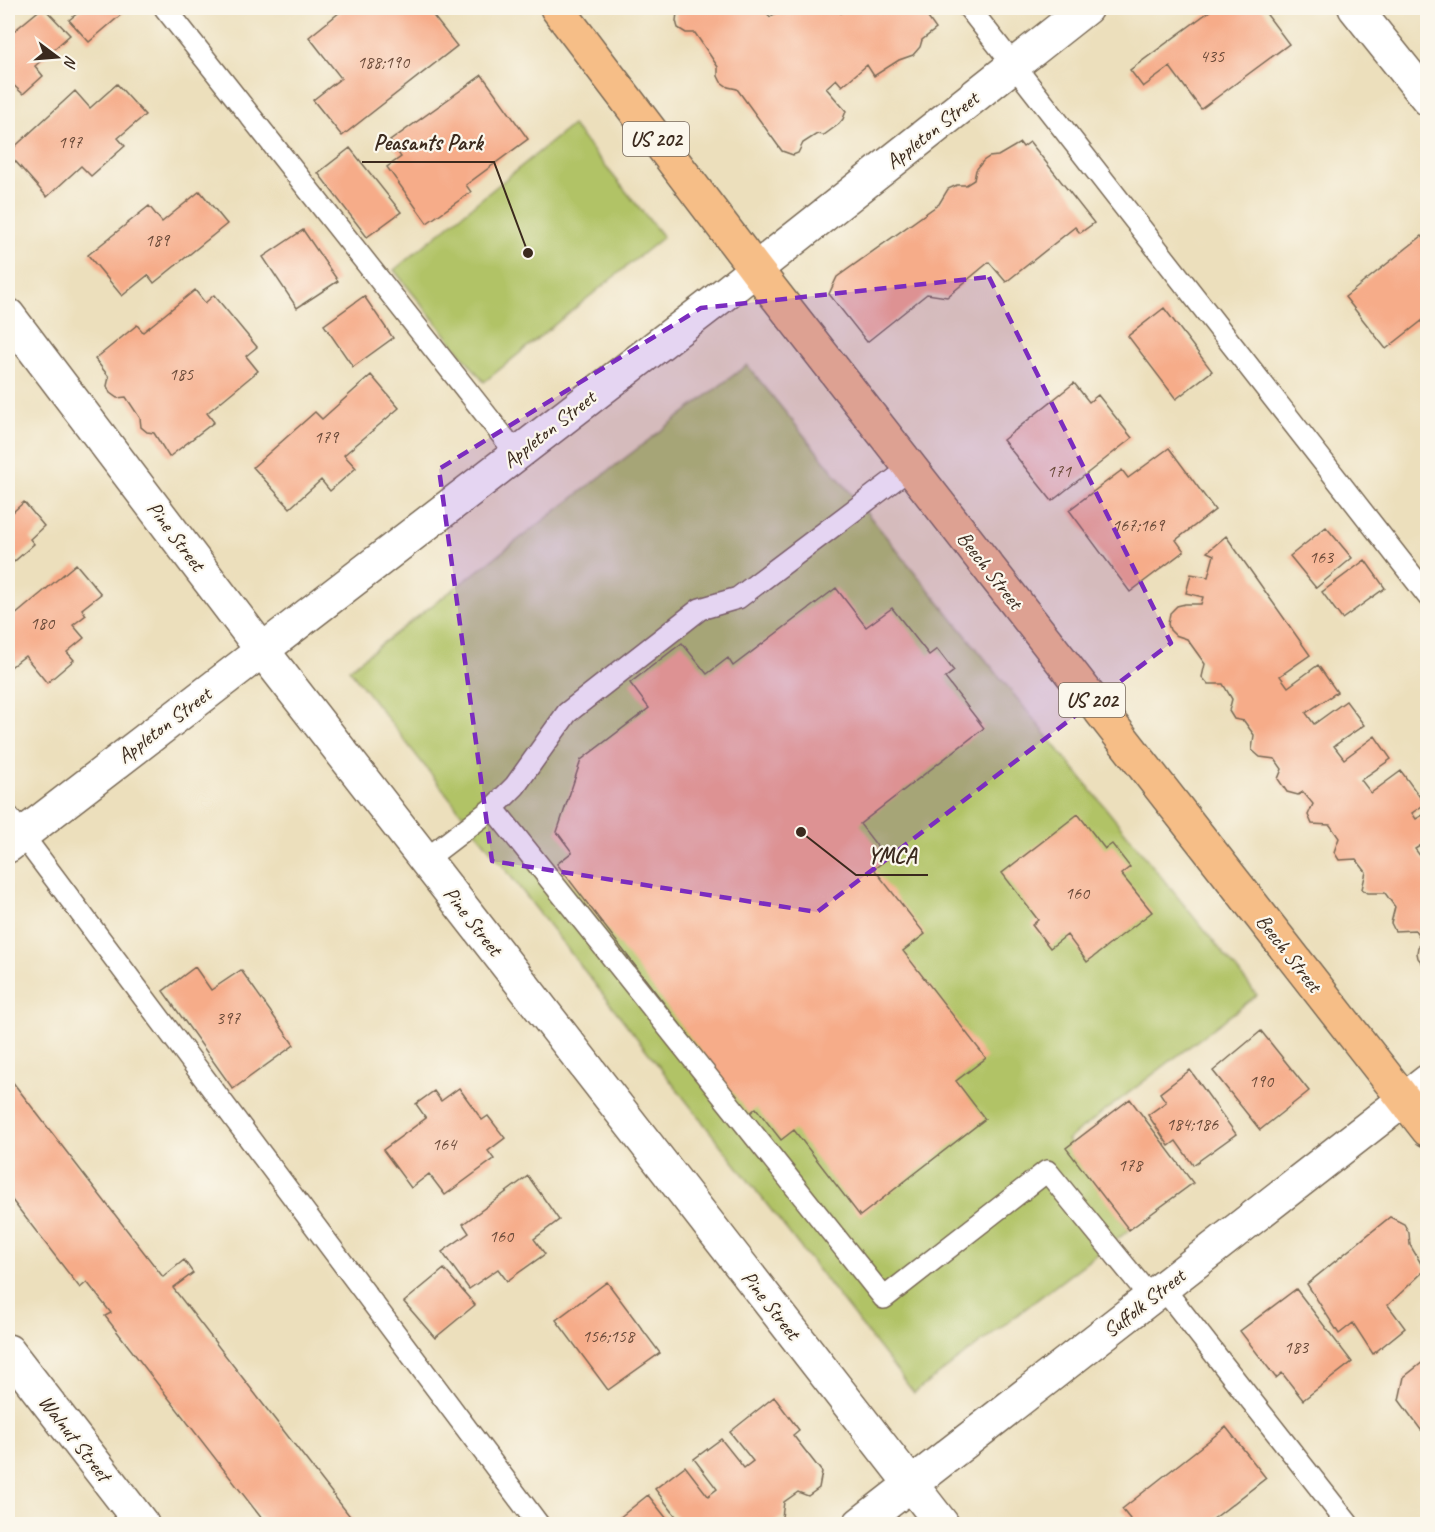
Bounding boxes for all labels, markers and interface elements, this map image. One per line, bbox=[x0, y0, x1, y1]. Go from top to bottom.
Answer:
north arrow bbox=[27, 27, 87, 87]
house number: 435 bbox=[1200, 45, 1225, 67]
house number: 188;190 bbox=[357, 51, 411, 73]
text: N bbox=[59, 53, 81, 71]
street label: Appleton Street bbox=[880, 84, 985, 174]
callout: Peasants Park bbox=[362, 122, 494, 162]
road number: US 202 bbox=[623, 122, 689, 156]
text: Peasants Park bbox=[374, 129, 484, 157]
house number: 197 bbox=[58, 131, 83, 153]
house number: 189 bbox=[145, 229, 171, 251]
house number: 185 bbox=[169, 363, 194, 385]
street label: Appleton Street bbox=[497, 383, 602, 473]
house number: 179 bbox=[314, 426, 340, 448]
house number: 171 bbox=[1047, 460, 1072, 482]
street label: Pine Street bbox=[141, 496, 212, 578]
house number: 167;169 bbox=[1112, 514, 1166, 536]
street label: Beech Street bbox=[951, 526, 1030, 616]
house number: 163 bbox=[1309, 546, 1335, 568]
house number: 180 bbox=[30, 612, 56, 634]
street label: Appleton Street bbox=[112, 680, 218, 769]
road number: US 202 bbox=[1059, 683, 1125, 717]
callout: YMCA bbox=[856, 835, 928, 875]
text: YMCA bbox=[868, 842, 918, 870]
street label: Pine Street bbox=[438, 881, 509, 962]
house number: 160 bbox=[1065, 882, 1091, 904]
street label: Beech Street bbox=[1250, 909, 1329, 999]
house number: 397 bbox=[216, 1007, 241, 1029]
house number: 190 bbox=[1249, 1070, 1275, 1092]
house number: 184;186 bbox=[1166, 1113, 1219, 1135]
house number: 164 bbox=[432, 1133, 458, 1155]
house number: 178 bbox=[1118, 1154, 1144, 1176]
house number: 160 bbox=[489, 1225, 515, 1247]
street label: Suffolk Street bbox=[1098, 1262, 1192, 1343]
street label: Pine Street bbox=[736, 1265, 807, 1346]
house number: 156;158 bbox=[582, 1325, 636, 1347]
house number: 183 bbox=[1284, 1336, 1310, 1358]
street label: Walnut Street bbox=[33, 1389, 119, 1489]

